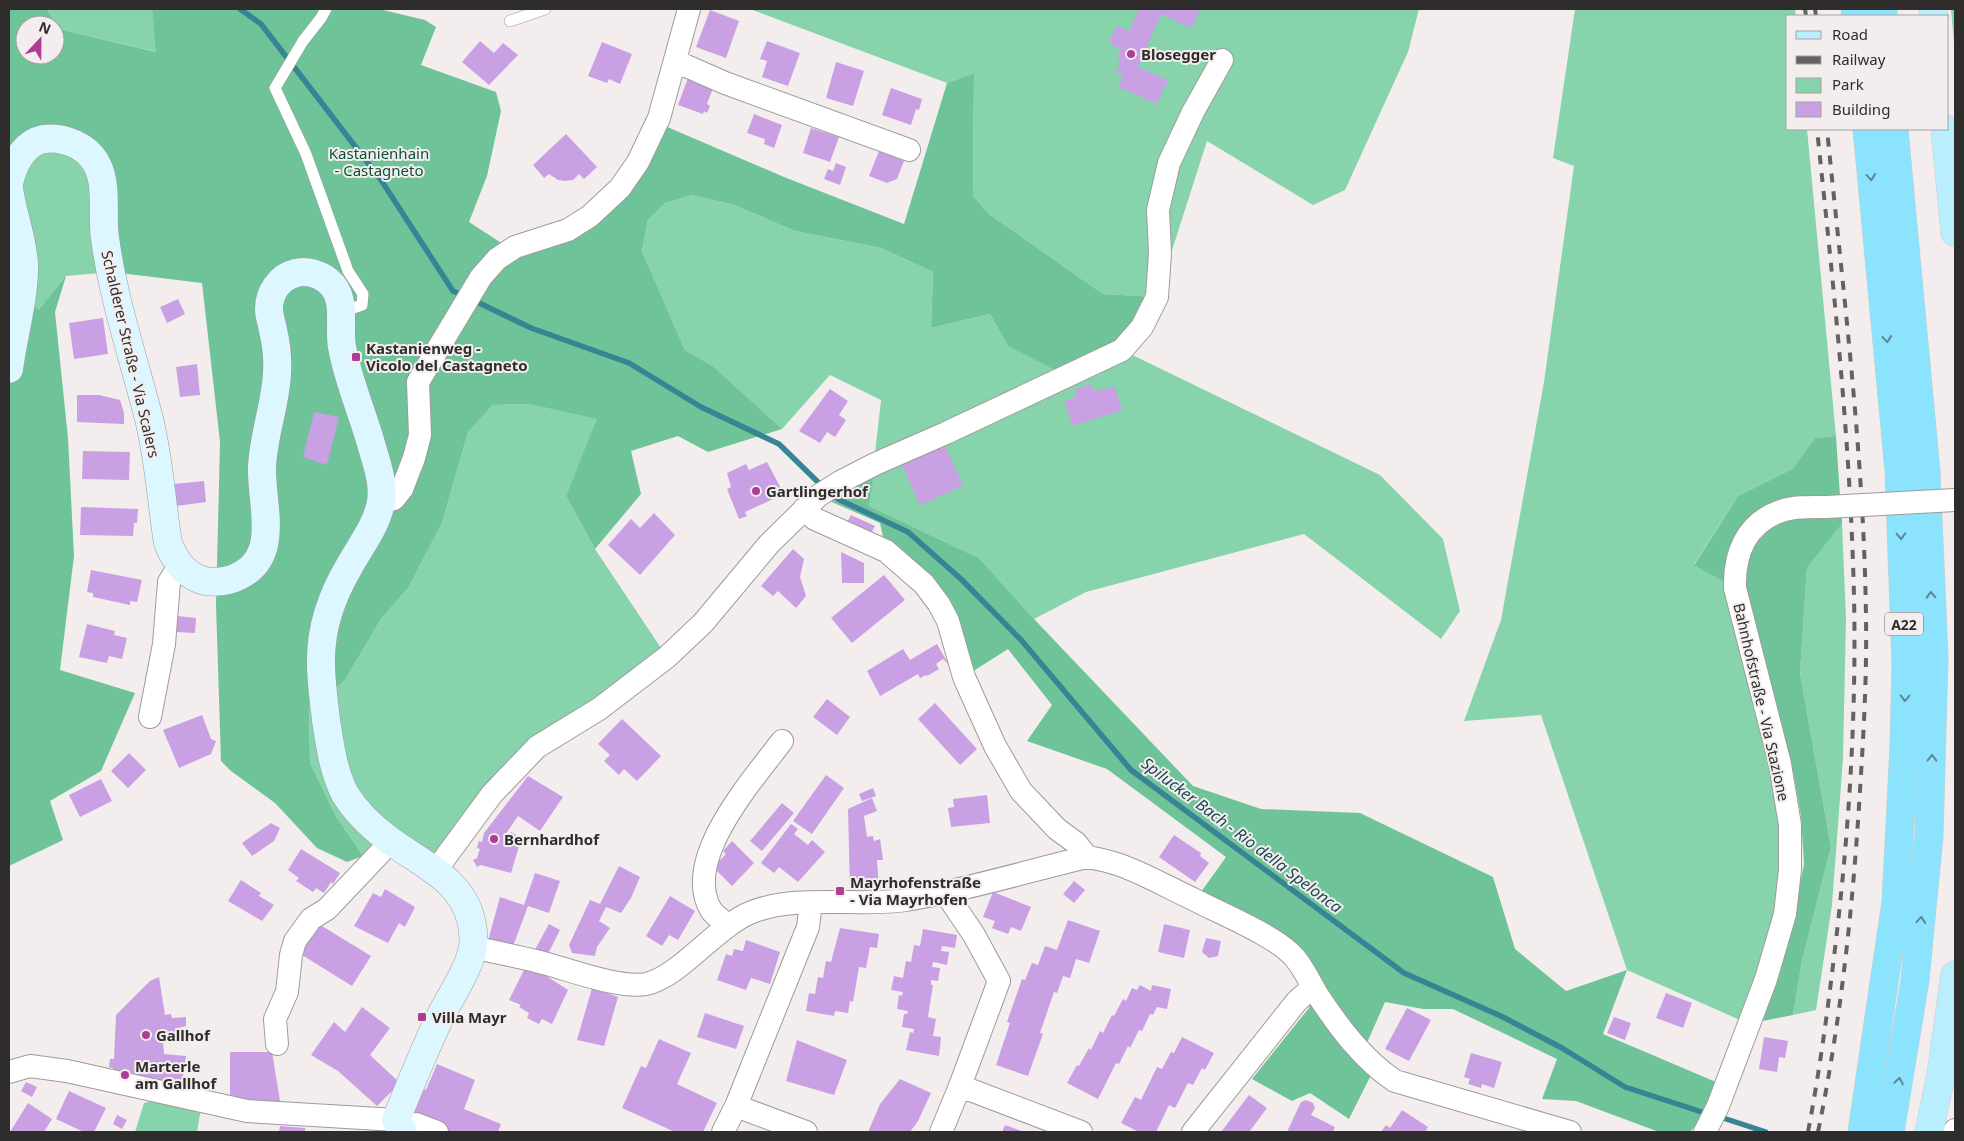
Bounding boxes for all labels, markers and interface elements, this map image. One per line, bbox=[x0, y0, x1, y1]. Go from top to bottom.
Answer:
north arrow bbox=[15, 15, 65, 65]
legend bbox=[1786, 15, 1949, 130]
text: N bbox=[36, 17, 54, 38]
text: Road bbox=[1832, 24, 1868, 44]
place label: Blosegger bbox=[1141, 44, 1216, 64]
marker: Blosegger bbox=[1125, 48, 1137, 60]
text: Railway bbox=[1832, 49, 1886, 69]
text: Park bbox=[1832, 74, 1864, 94]
text: Building bbox=[1832, 99, 1890, 119]
park label: Kastanienhain - Castagneto bbox=[329, 143, 429, 180]
one-way arrow bbox=[1865, 174, 1876, 182]
street label: Schalderer Straße - Via Scalers bbox=[97, 248, 165, 460]
one-way arrow bbox=[1881, 335, 1892, 343]
place label: Kastanienweg - Vicolo del Castagneto bbox=[366, 338, 528, 375]
marker: Kastanienweg - Vicolo del Castagneto bbox=[350, 351, 362, 363]
place label: Gartlingerhof bbox=[766, 481, 869, 501]
marker: Gartlingerhof bbox=[750, 485, 762, 497]
one-way arrow bbox=[1896, 532, 1907, 540]
one-way arrow bbox=[1926, 591, 1937, 599]
street label: Bahnhofstraße - Via Stazione bbox=[1729, 601, 1795, 803]
road number: A22 bbox=[1885, 612, 1923, 636]
one-way arrow bbox=[1900, 695, 1910, 703]
water label: Spilucker Bach - Rio della Spelonca bbox=[1137, 752, 1347, 918]
one-way arrow bbox=[1927, 753, 1937, 761]
place label: Bernhardhof bbox=[504, 829, 600, 849]
marker: Bernhardhof bbox=[488, 833, 500, 845]
place label: Mayrhofenstraße - Via Mayrhofen bbox=[850, 872, 981, 909]
marker: Mayrhofenstraße - Via Mayrhofen bbox=[834, 885, 846, 897]
one-way arrow bbox=[1915, 915, 1926, 923]
place label: Villa Mayr bbox=[432, 1007, 507, 1027]
marker: Villa Mayr bbox=[416, 1011, 428, 1023]
place label: Gallhof bbox=[156, 1025, 211, 1045]
marker: Gallhof bbox=[140, 1029, 152, 1041]
place label: Marterle am Gallhof bbox=[135, 1056, 217, 1093]
marker: Marterle am Gallhof bbox=[119, 1069, 131, 1081]
one-way arrow bbox=[1893, 1076, 1904, 1084]

